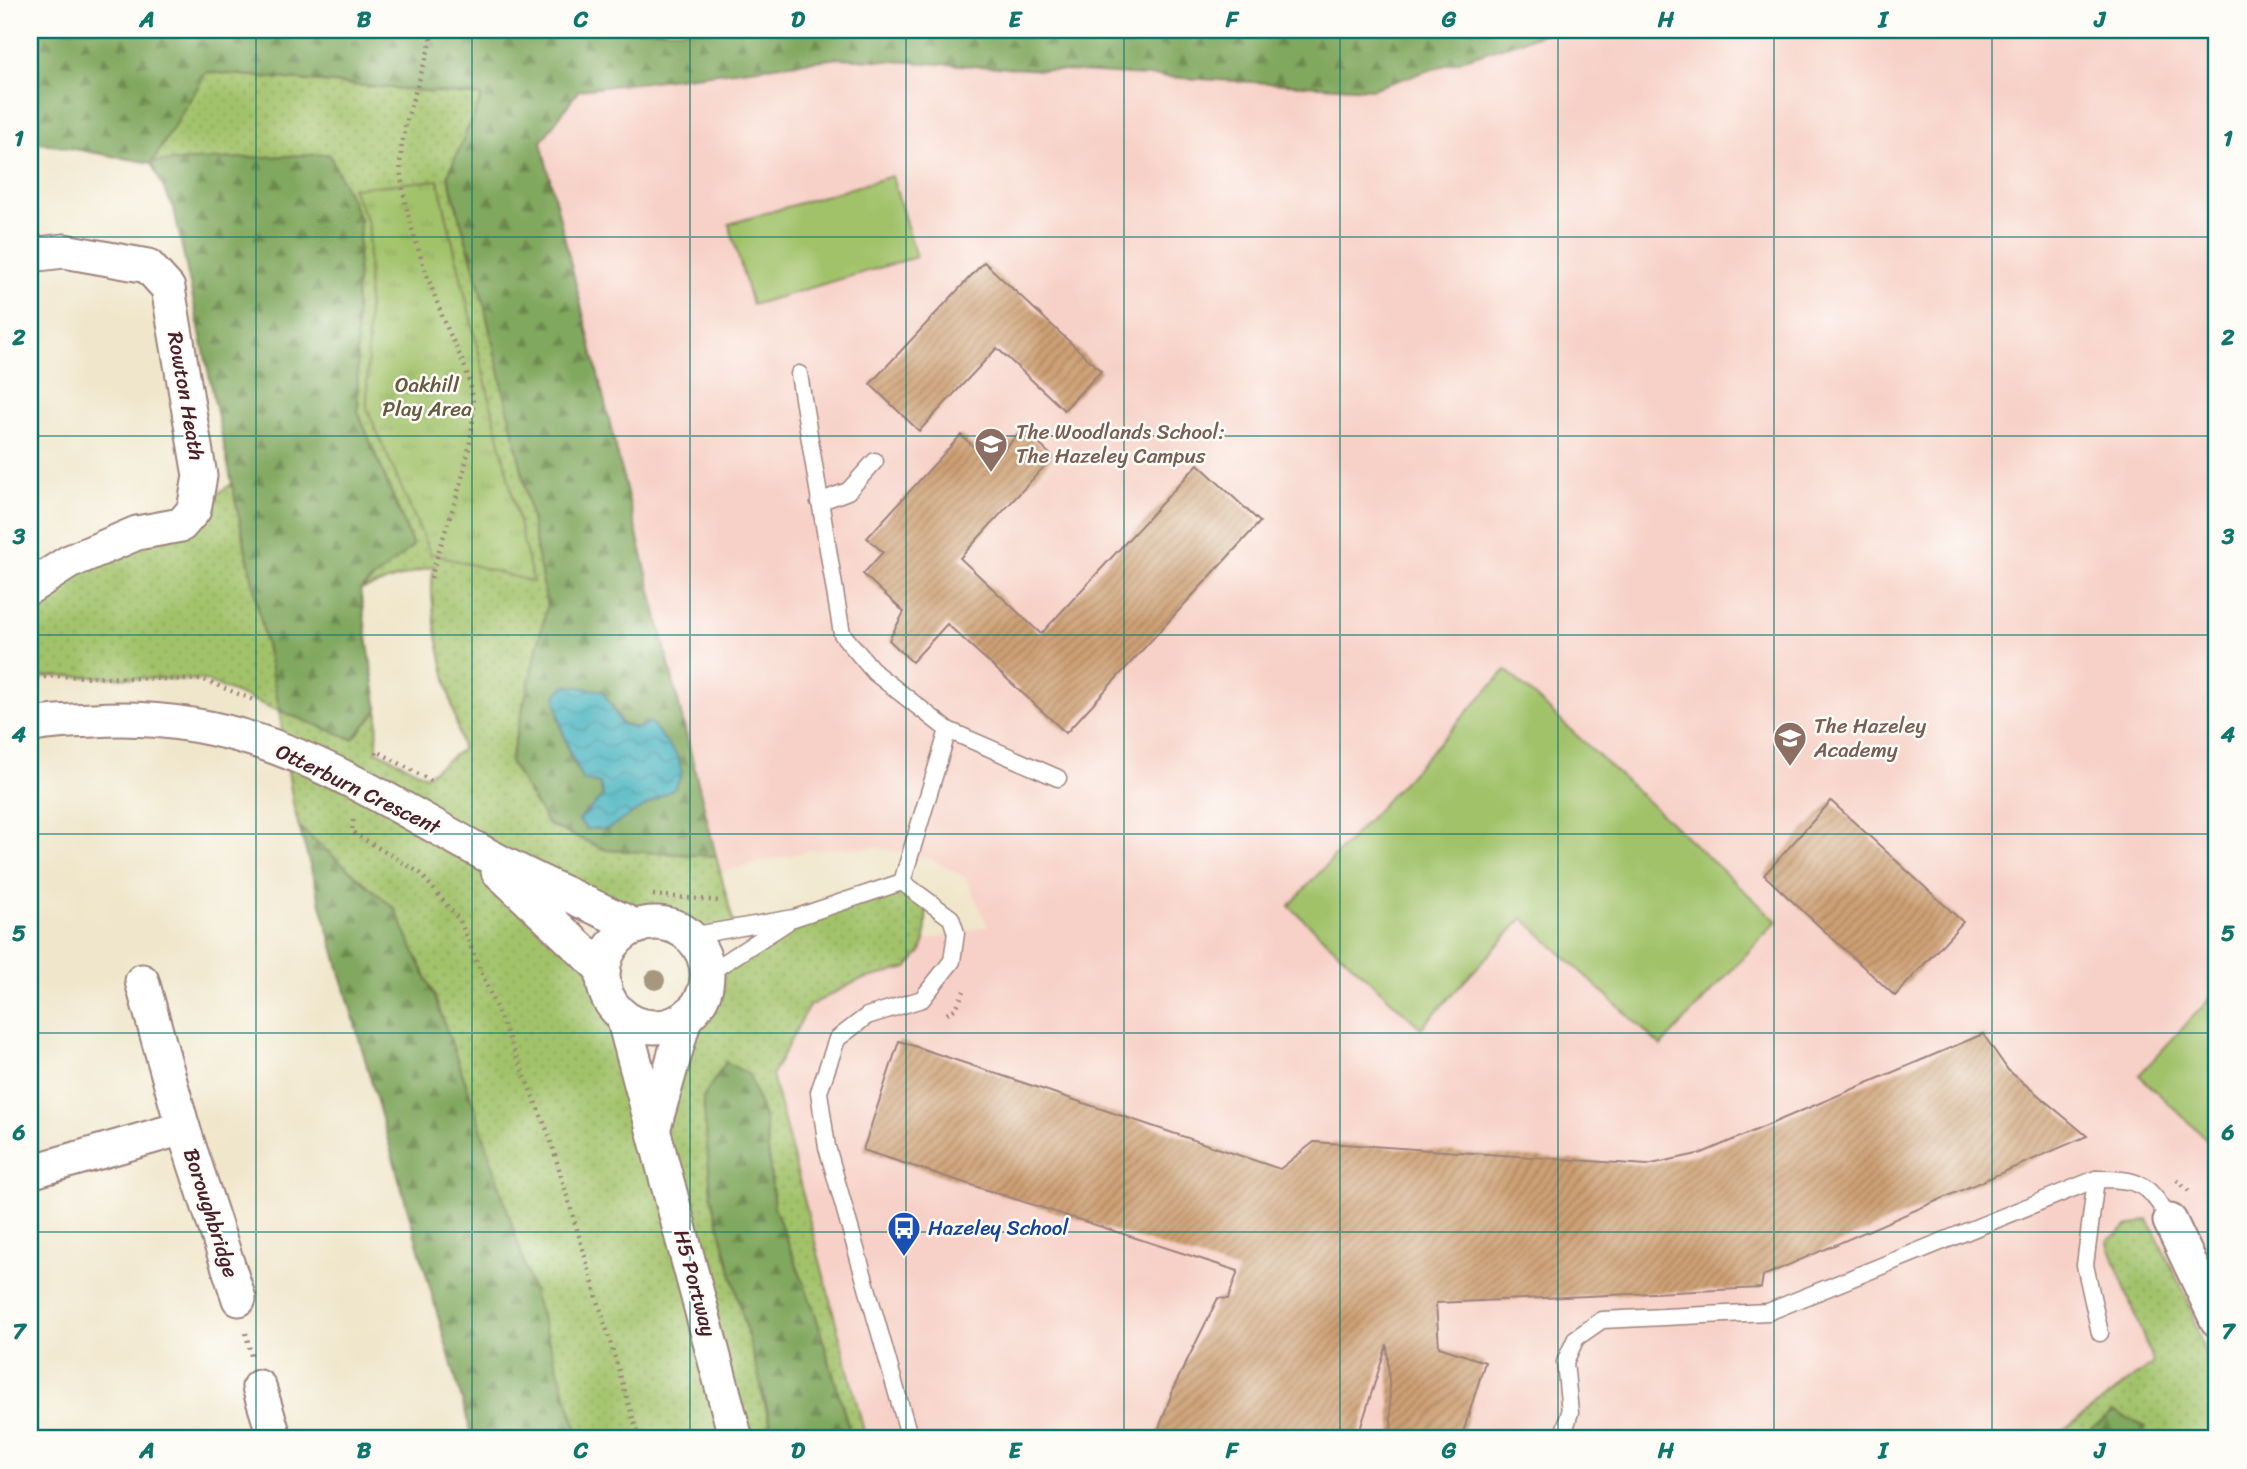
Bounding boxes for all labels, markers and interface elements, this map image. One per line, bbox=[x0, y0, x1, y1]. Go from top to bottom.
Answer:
text: A bbox=[138, 0, 155, 40]
text: B bbox=[357, 0, 372, 40]
text: C bbox=[573, 0, 589, 40]
text: D bbox=[791, 0, 806, 40]
text: E bbox=[1009, 0, 1024, 40]
text: F bbox=[1225, 0, 1240, 40]
text: G bbox=[1441, 0, 1457, 40]
text: H bbox=[1657, 0, 1675, 40]
text: I bbox=[1877, 0, 1889, 40]
text: J bbox=[2093, 0, 2107, 40]
text: 1 bbox=[14, 118, 24, 159]
text: 1 bbox=[2223, 118, 2233, 159]
text: 2 bbox=[11, 317, 26, 358]
text: 2 bbox=[2220, 317, 2235, 358]
street label: Rowton Heath bbox=[156, 329, 216, 463]
park label: Oakhill Play Area bbox=[382, 366, 472, 428]
place label: The Woodlands School: The Hazeley Campus bbox=[1016, 413, 1225, 475]
school or university icon: The Woodlands School: The Hazeley Campus bbox=[972, 425, 1010, 474]
text: 3 bbox=[12, 516, 26, 557]
text: 3 bbox=[2221, 516, 2235, 557]
place label: The Hazeley Academy bbox=[1813, 707, 1926, 769]
text: 4 bbox=[11, 714, 27, 755]
text: 4 bbox=[2220, 714, 2236, 755]
school or university icon: The Hazeley Academy bbox=[1771, 719, 1809, 768]
street label: Otterburn Crescent bbox=[269, 733, 448, 846]
text: 5 bbox=[12, 913, 26, 954]
text: 5 bbox=[2221, 913, 2235, 954]
text: 6 bbox=[11, 1112, 26, 1153]
text: 6 bbox=[2220, 1112, 2235, 1153]
street label: Boroughbridge bbox=[172, 1143, 250, 1283]
bus stop icon: Hazeley School bbox=[885, 1209, 923, 1258]
place label: Hazeley School bbox=[928, 1209, 1070, 1247]
street label: H5 Portway bbox=[662, 1225, 728, 1341]
text: 7 bbox=[12, 1311, 27, 1352]
text: 7 bbox=[2221, 1311, 2236, 1352]
text: A bbox=[138, 1430, 155, 1469]
text: B bbox=[357, 1430, 372, 1469]
text: C bbox=[573, 1430, 589, 1469]
text: D bbox=[791, 1430, 806, 1469]
text: E bbox=[1009, 1430, 1024, 1469]
text: F bbox=[1225, 1430, 1240, 1469]
text: G bbox=[1441, 1430, 1457, 1469]
text: H bbox=[1657, 1430, 1675, 1469]
text: I bbox=[1877, 1430, 1889, 1469]
text: J bbox=[2093, 1430, 2107, 1469]

